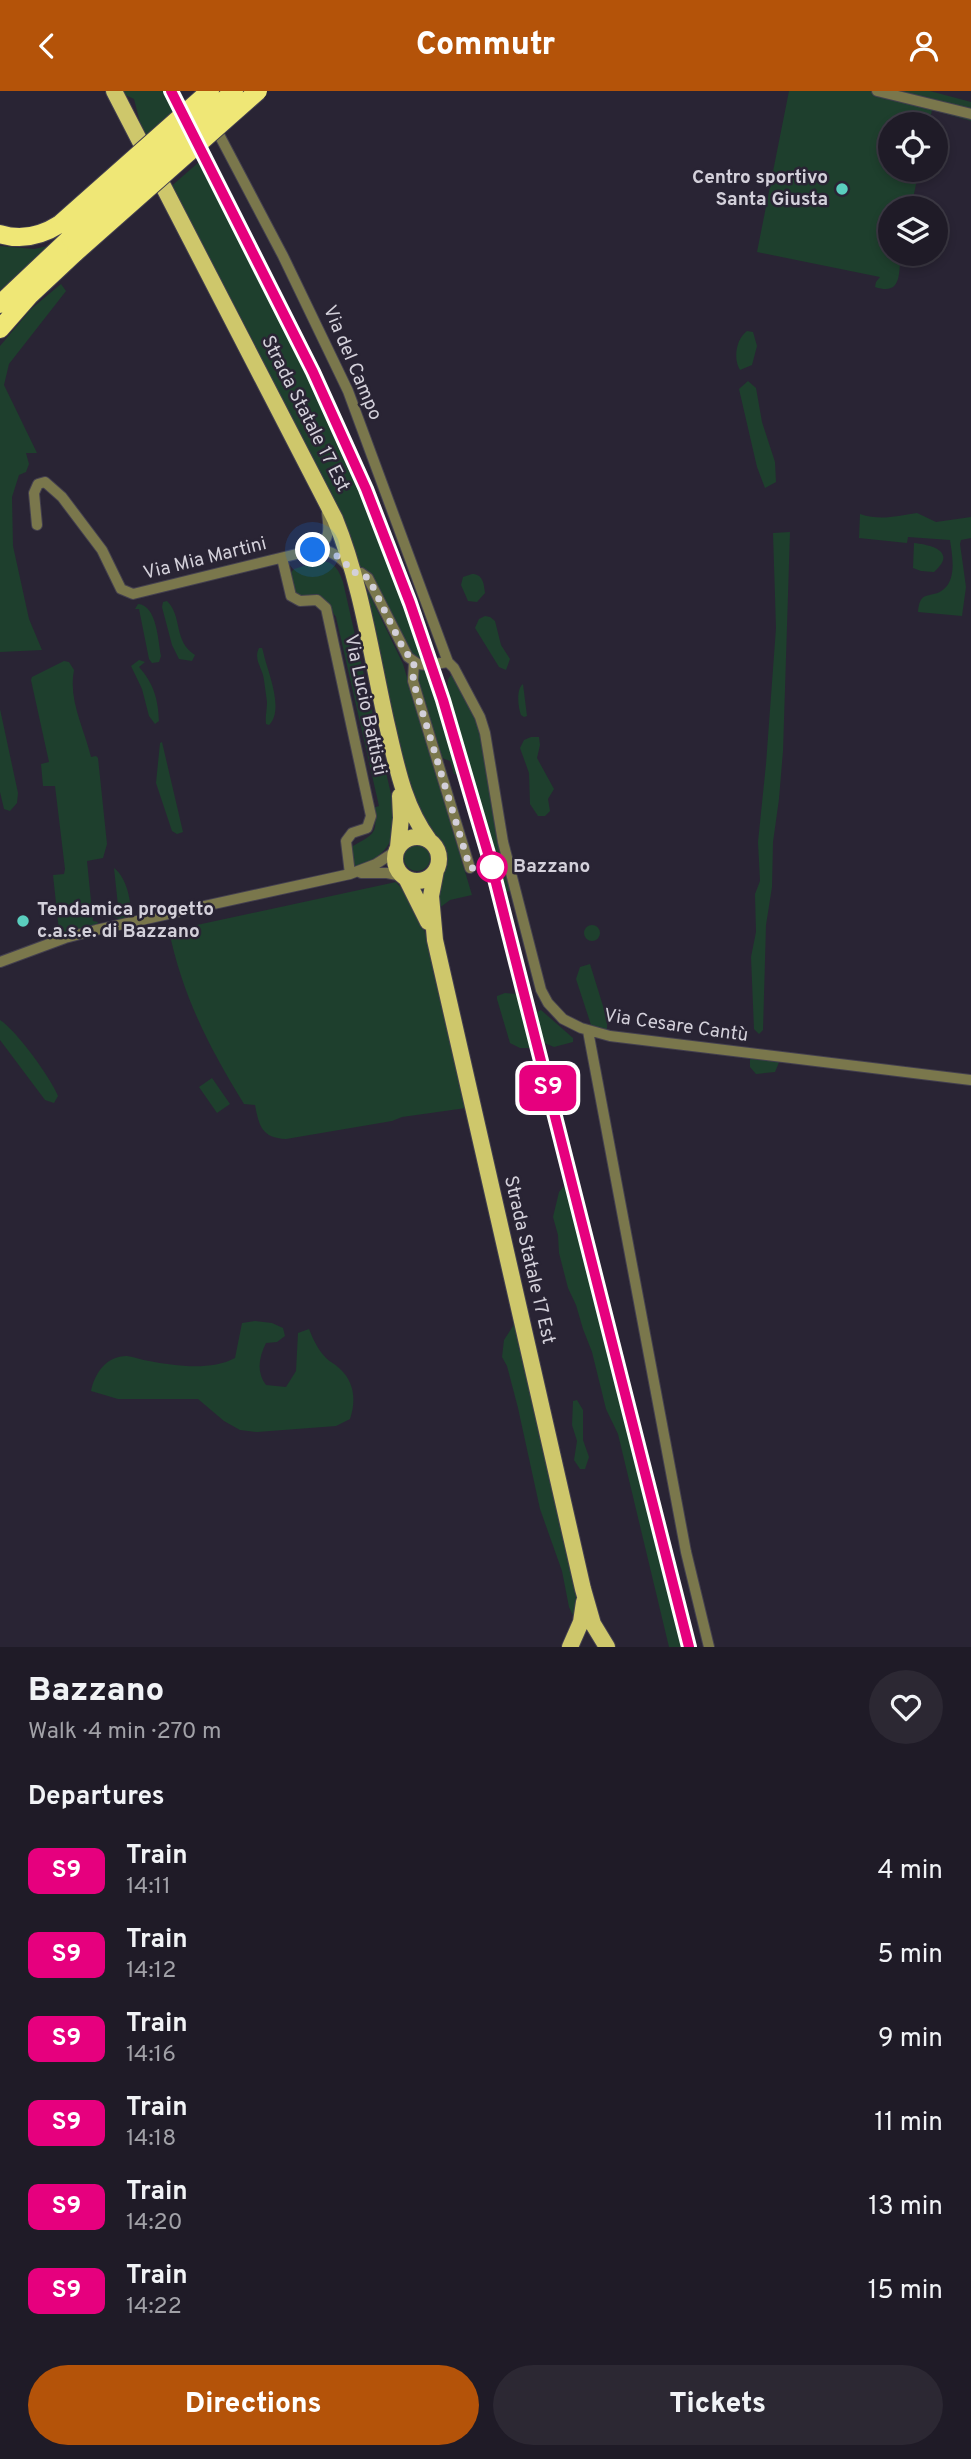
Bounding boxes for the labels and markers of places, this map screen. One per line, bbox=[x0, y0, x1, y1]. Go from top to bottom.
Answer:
place label: Centro sportivo Santa Giusta bbox=[692, 166, 828, 212]
marker: Centro sportivo Santa Giusta bbox=[834, 181, 850, 197]
marker: Bazzano bbox=[477, 852, 507, 882]
place label: Bazzano bbox=[513, 855, 590, 879]
place label: Tendamica progetto c.a.s.e. di Bazzano bbox=[37, 898, 214, 944]
marker: Tendamica progetto c.a.s.e. di Bazzano bbox=[15, 913, 31, 929]

